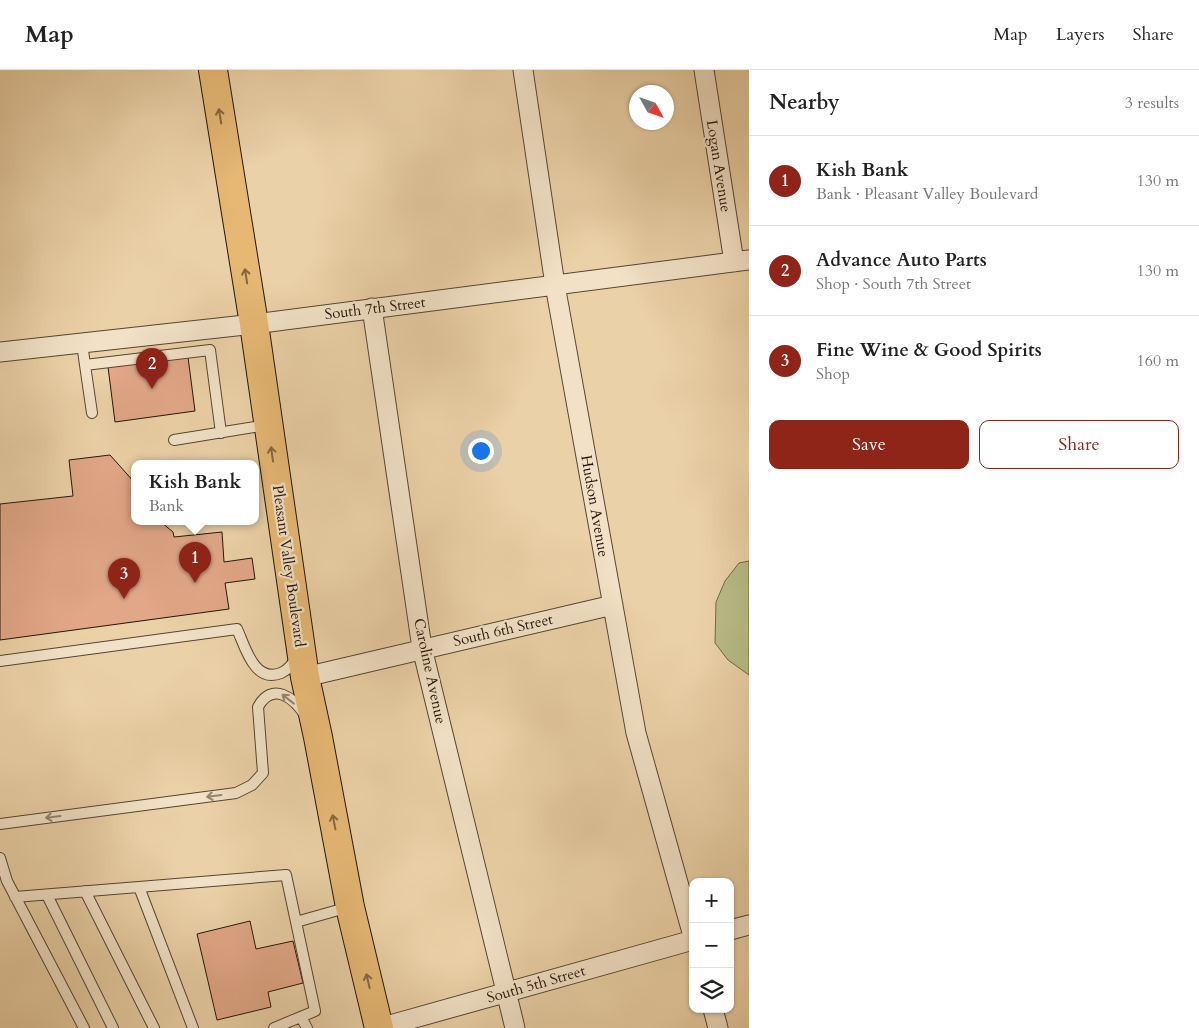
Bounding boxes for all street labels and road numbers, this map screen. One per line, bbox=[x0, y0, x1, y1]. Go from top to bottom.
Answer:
street label: Logan Avenue bbox=[702, 118, 736, 214]
street label: South 7th Street bbox=[323, 292, 427, 324]
street label: Hudson Avenue bbox=[576, 454, 614, 559]
street label: Pleasant Valley Boulevard bbox=[268, 484, 310, 648]
street label: South 6th Street bbox=[451, 609, 555, 651]
street label: Caroline Avenue bbox=[409, 616, 451, 726]
street label: South 5th Street bbox=[484, 960, 588, 1008]

